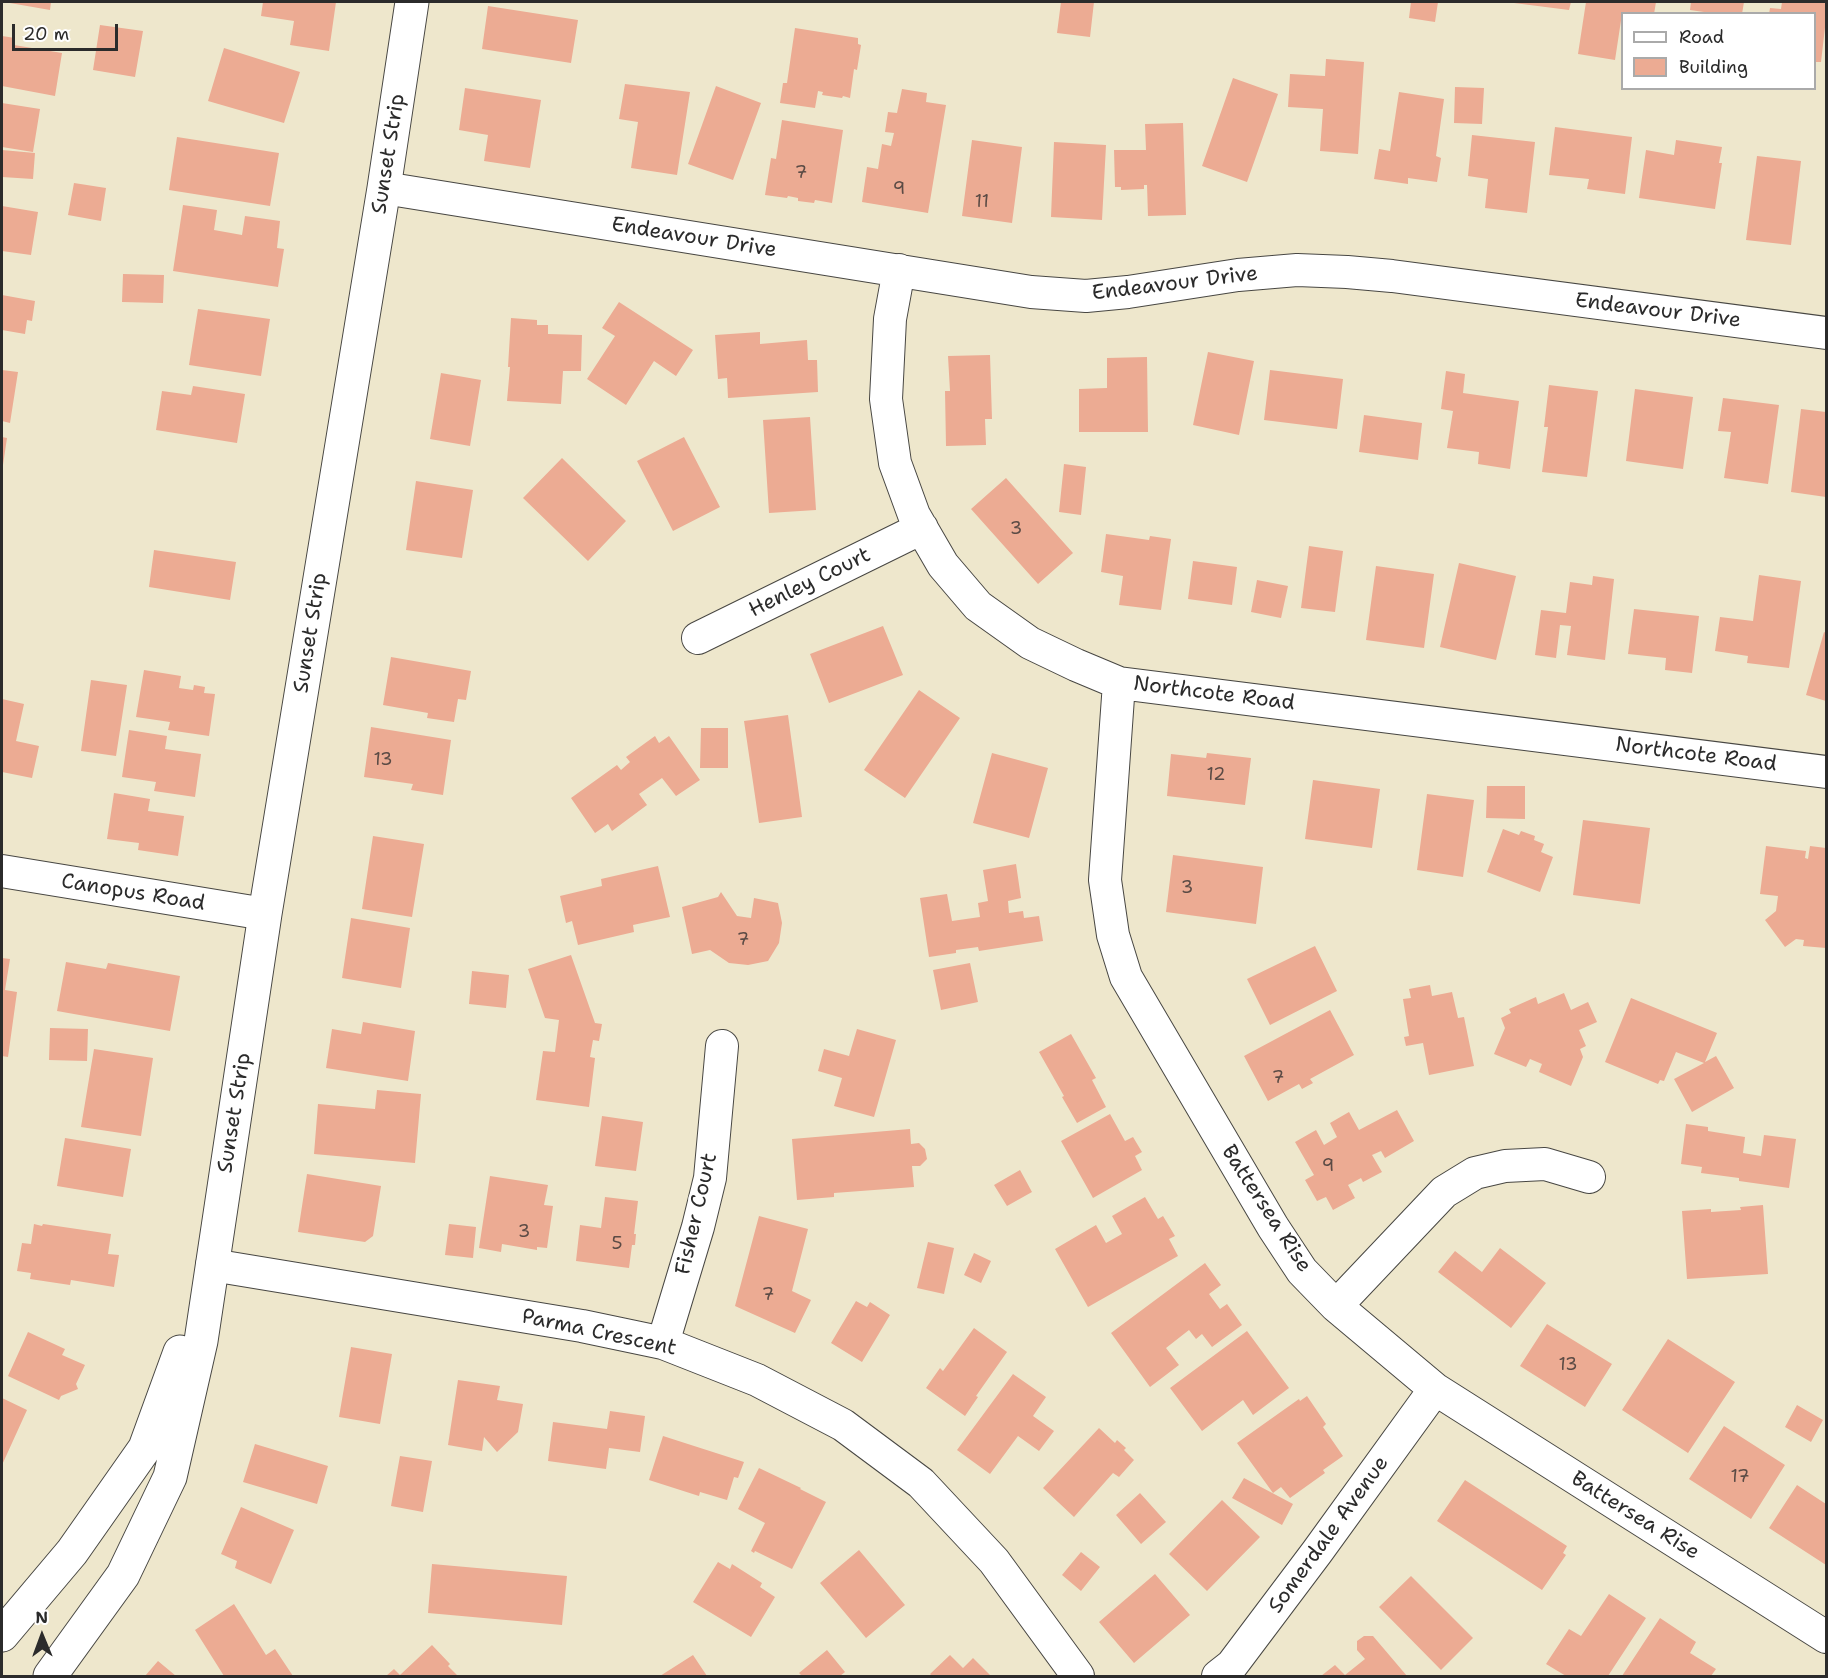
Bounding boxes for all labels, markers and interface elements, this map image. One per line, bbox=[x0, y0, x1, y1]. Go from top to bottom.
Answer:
scale bar bbox=[15, 12, 122, 50]
legend bbox=[1621, 12, 1816, 90]
text: 20 m bbox=[23, 22, 69, 46]
text: Road bbox=[1679, 25, 1724, 49]
text: Building bbox=[1679, 55, 1748, 79]
street label: Sunset Strip bbox=[367, 92, 411, 216]
house number: 7 bbox=[795, 162, 807, 184]
house number: 9 bbox=[893, 178, 905, 200]
house number: 11 bbox=[975, 191, 989, 213]
street label: Endeavour Drive bbox=[610, 213, 778, 263]
street label: Endeavour Drive bbox=[1091, 261, 1259, 307]
street label: Endeavour Drive bbox=[1574, 288, 1742, 334]
house number: 3 bbox=[1010, 518, 1022, 540]
street label: Henley Court bbox=[745, 543, 875, 623]
street label: Sunset Strip bbox=[289, 571, 333, 695]
street label: Northcote Road bbox=[1132, 672, 1296, 716]
street label: Northcote Road bbox=[1614, 733, 1778, 777]
house number: 13 bbox=[373, 749, 393, 771]
house number: 12 bbox=[1206, 764, 1226, 786]
street label: Canopus Road bbox=[59, 869, 207, 917]
house number: 3 bbox=[1181, 877, 1193, 899]
house number: 7 bbox=[737, 929, 749, 951]
street label: Sunset Strip bbox=[213, 1051, 257, 1175]
house number: 7 bbox=[1272, 1067, 1284, 1089]
street label: Battersea Rise bbox=[1215, 1141, 1317, 1277]
street label: Fisher Court bbox=[671, 1151, 723, 1277]
house number: 9 bbox=[1322, 1155, 1334, 1177]
house number: 3 bbox=[518, 1221, 530, 1243]
house number: 5 bbox=[611, 1233, 623, 1255]
house number: 7 bbox=[762, 1284, 774, 1306]
street label: Parma Crescent bbox=[519, 1304, 679, 1362]
house number: 13 bbox=[1558, 1354, 1578, 1376]
street label: Somerdale Avenue bbox=[1264, 1451, 1394, 1619]
street label: Battersea Rise bbox=[1566, 1466, 1704, 1566]
house number: 17 bbox=[1730, 1466, 1750, 1488]
north arrow bbox=[12, 1606, 72, 1666]
text: N bbox=[35, 1607, 48, 1628]

